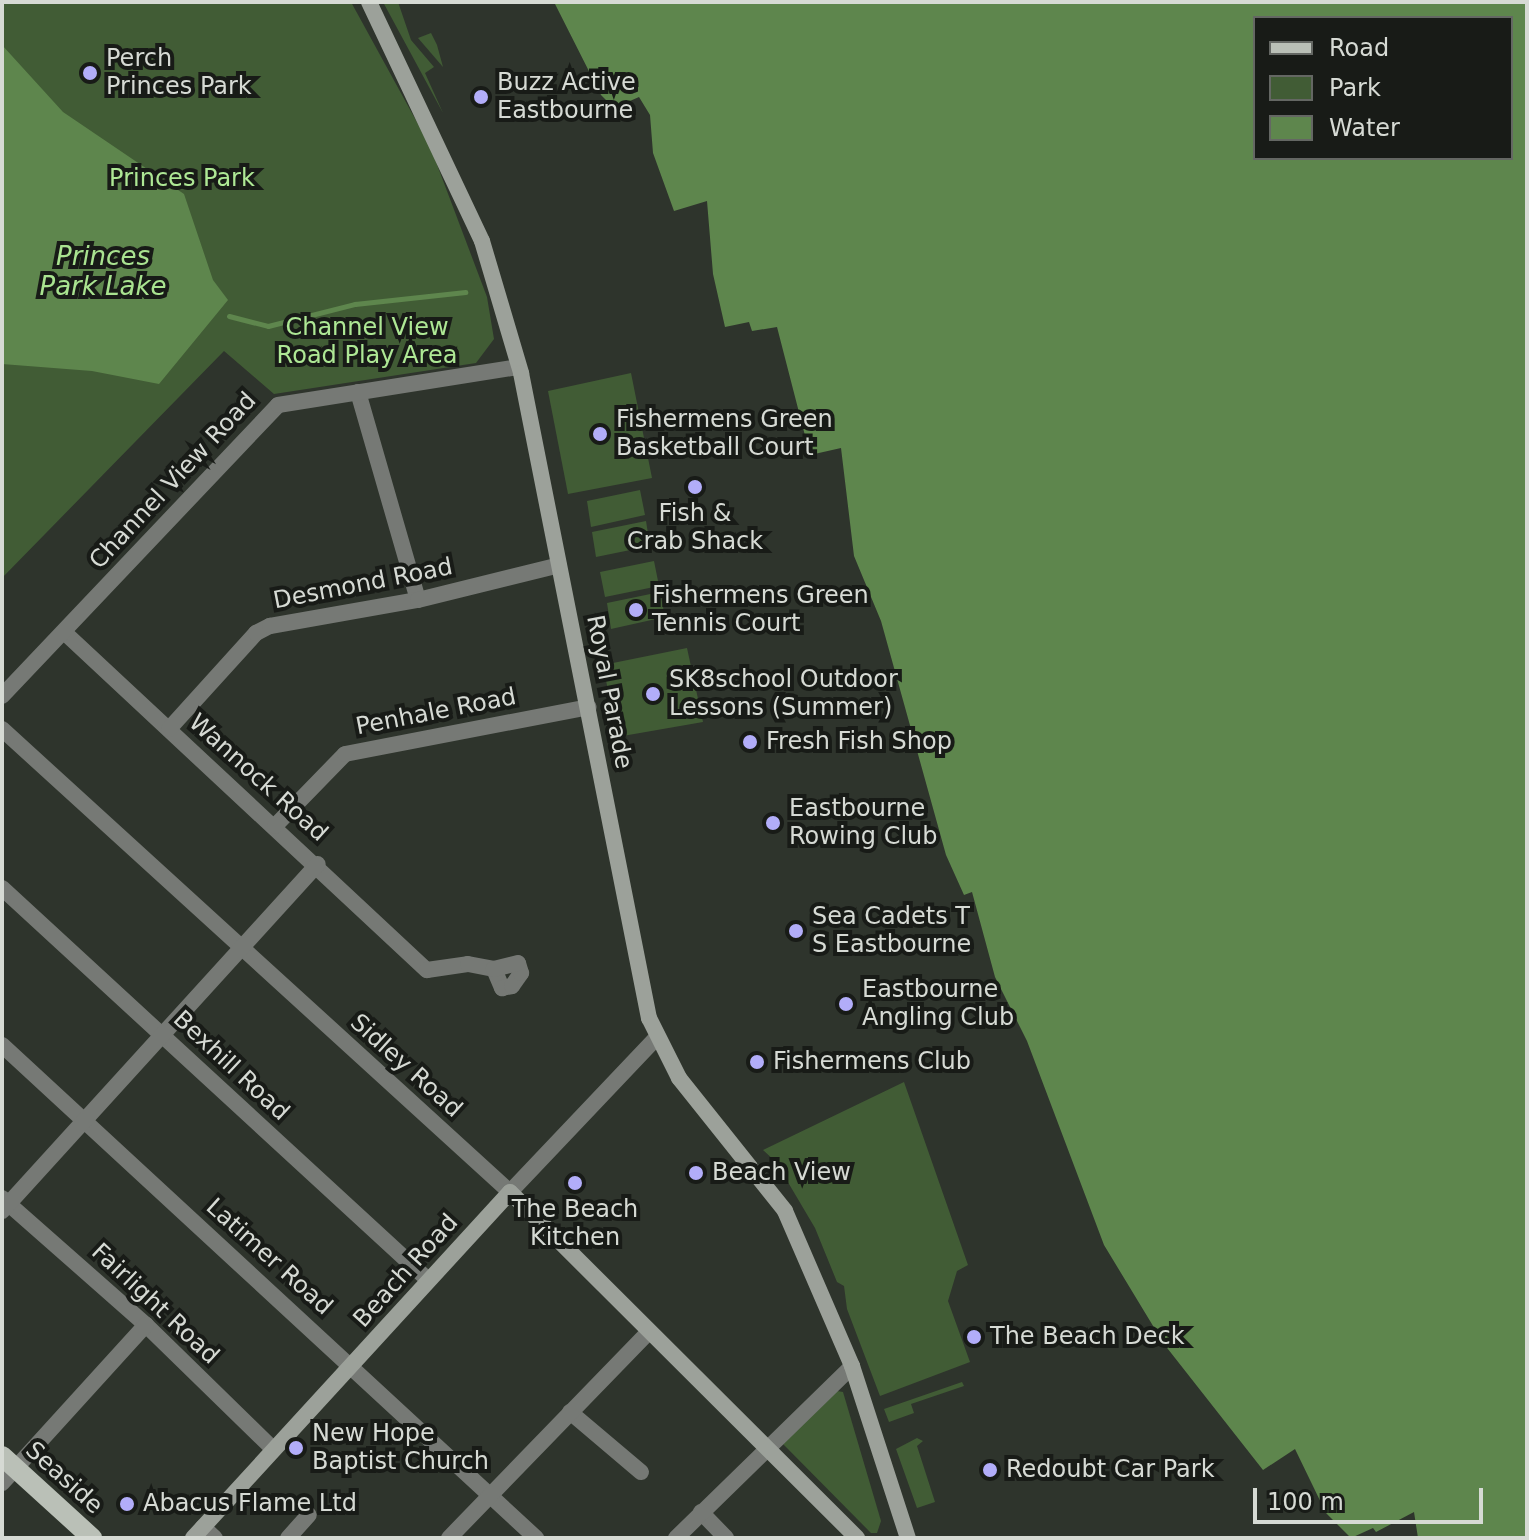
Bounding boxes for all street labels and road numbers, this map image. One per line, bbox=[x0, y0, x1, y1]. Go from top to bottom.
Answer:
street label: Channel View Road bbox=[84, 387, 262, 575]
street label: Desmond Road bbox=[271, 552, 455, 616]
street label: Royal Parade bbox=[580, 613, 638, 771]
street label: Penhale Road bbox=[353, 682, 519, 742]
street label: Wannock Road bbox=[183, 708, 333, 848]
street label: Bexhill Road bbox=[167, 1005, 295, 1127]
street label: Sidley Road bbox=[344, 1008, 468, 1124]
street label: Latimer Road bbox=[200, 1193, 338, 1321]
street label: Beach Road bbox=[348, 1209, 464, 1333]
street label: Fairlight Road bbox=[85, 1238, 225, 1370]
street label: Seaside bbox=[19, 1436, 109, 1520]

